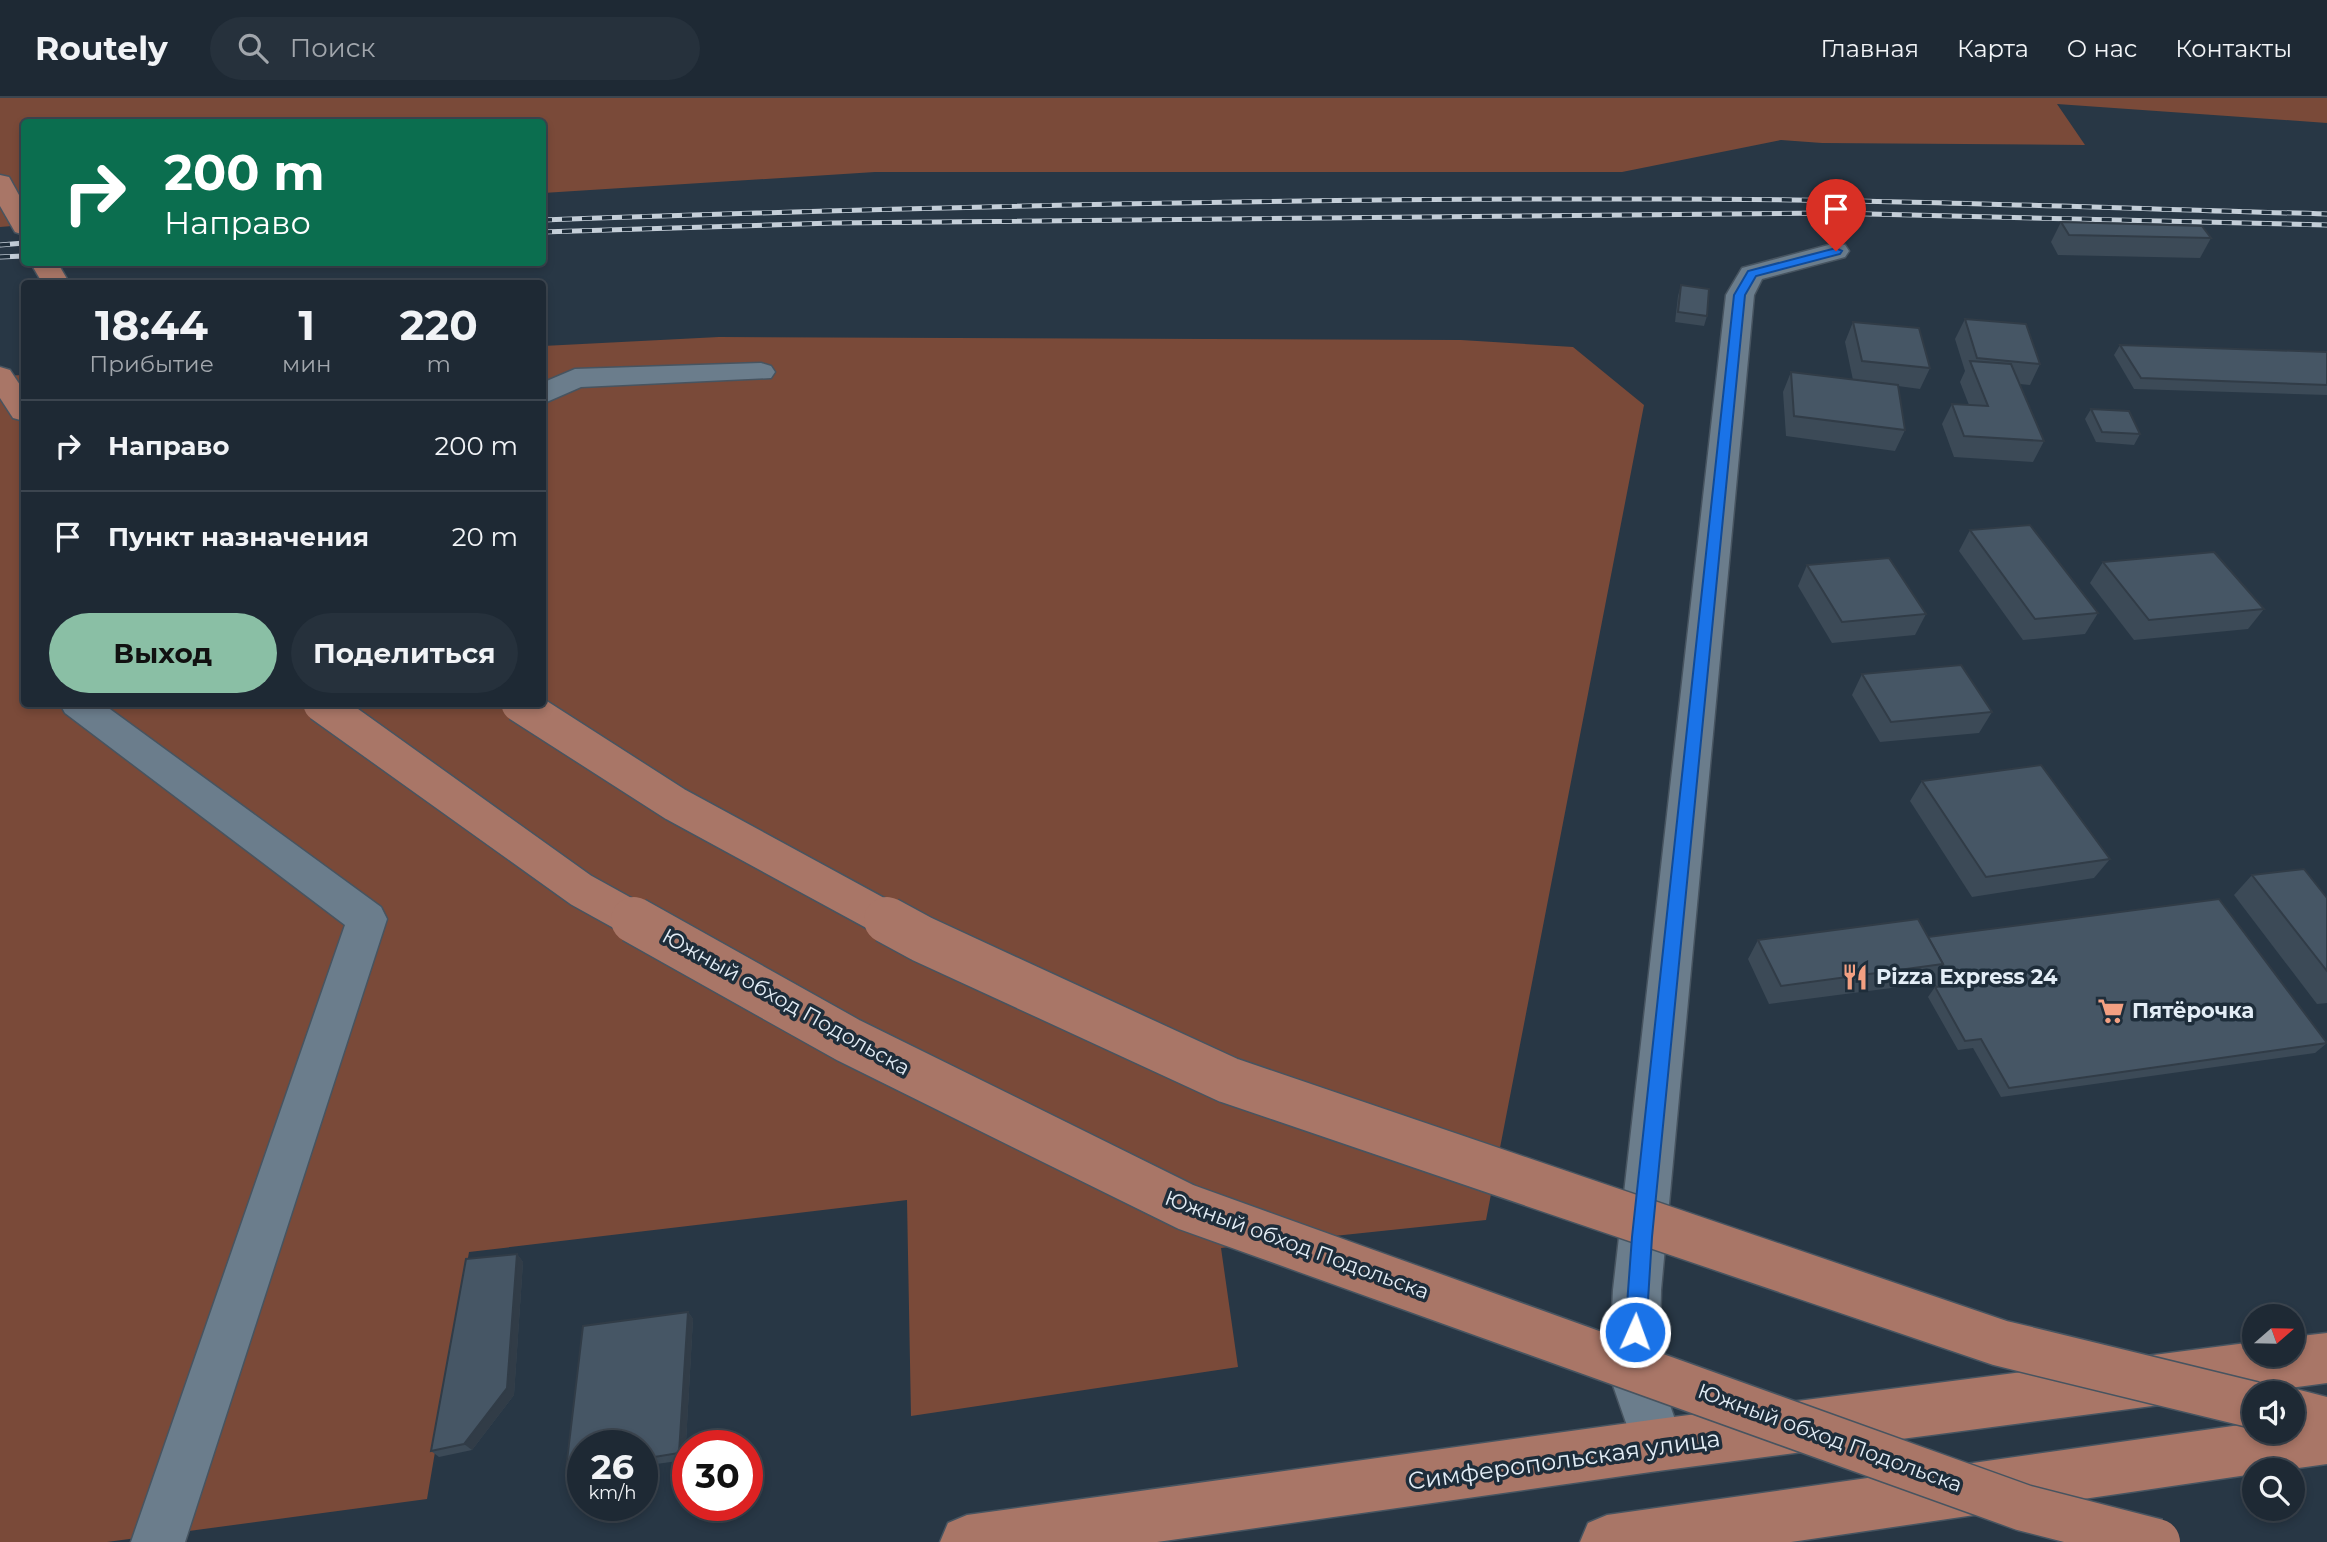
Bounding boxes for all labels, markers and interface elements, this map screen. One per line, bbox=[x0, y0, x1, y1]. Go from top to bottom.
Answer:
search box bbox=[210, 17, 700, 80]
text: Routely bbox=[35, 28, 168, 68]
icon: search bbox=[234, 29, 272, 67]
text: Поиск bbox=[290, 32, 375, 64]
text: Главная bbox=[1821, 34, 1919, 63]
text: Карта bbox=[1957, 34, 2029, 63]
text: О нас bbox=[2067, 34, 2137, 63]
text: Контакты bbox=[2175, 34, 2292, 63]
text: 200 m bbox=[164, 143, 325, 202]
icon: right bbox=[49, 147, 140, 238]
pin bbox=[1806, 179, 1866, 251]
icon: arrive bbox=[1817, 190, 1855, 228]
text: Направо bbox=[164, 203, 311, 242]
text: 18:44 bbox=[95, 299, 208, 351]
text: 1 bbox=[299, 299, 315, 351]
text: 220 bbox=[400, 299, 478, 351]
text: Прибытие bbox=[89, 350, 214, 378]
text: мин bbox=[282, 350, 332, 378]
text: m bbox=[427, 350, 451, 378]
icon: right bbox=[49, 427, 87, 465]
text: Направо bbox=[108, 430, 229, 462]
text: 200 m bbox=[434, 430, 518, 462]
icon: arrive bbox=[49, 518, 87, 556]
text: Пункт назначения bbox=[108, 521, 369, 553]
text: 20 m bbox=[452, 521, 518, 553]
button: Выход bbox=[49, 613, 277, 693]
button: Поделиться bbox=[291, 613, 518, 693]
street label: Южный обход Подольска bbox=[658, 923, 914, 1080]
restaurant icon: Pizza Express 24 bbox=[1840, 962, 1870, 992]
place label: Pizza Express 24 bbox=[1876, 964, 2058, 989]
supermarket icon: Пятёрочка bbox=[2096, 996, 2126, 1026]
place label: Пятёрочка bbox=[2132, 998, 2254, 1023]
street label: Южный обход Подольска bbox=[1162, 1185, 1433, 1304]
position arrow bbox=[1598, 1295, 1672, 1369]
north arrow bbox=[2242, 1304, 2305, 1367]
map controls bbox=[2242, 1304, 2305, 1521]
street label: Южный обход Подольска bbox=[1695, 1378, 1966, 1497]
button: sound bbox=[2242, 1381, 2305, 1444]
street label: Симферопольская улица bbox=[1406, 1423, 1722, 1496]
speed limit sign: 30 bbox=[672, 1430, 763, 1521]
text: 26 bbox=[591, 1445, 634, 1488]
button: search bbox=[2242, 1458, 2305, 1521]
text: km/h bbox=[588, 1482, 637, 1504]

